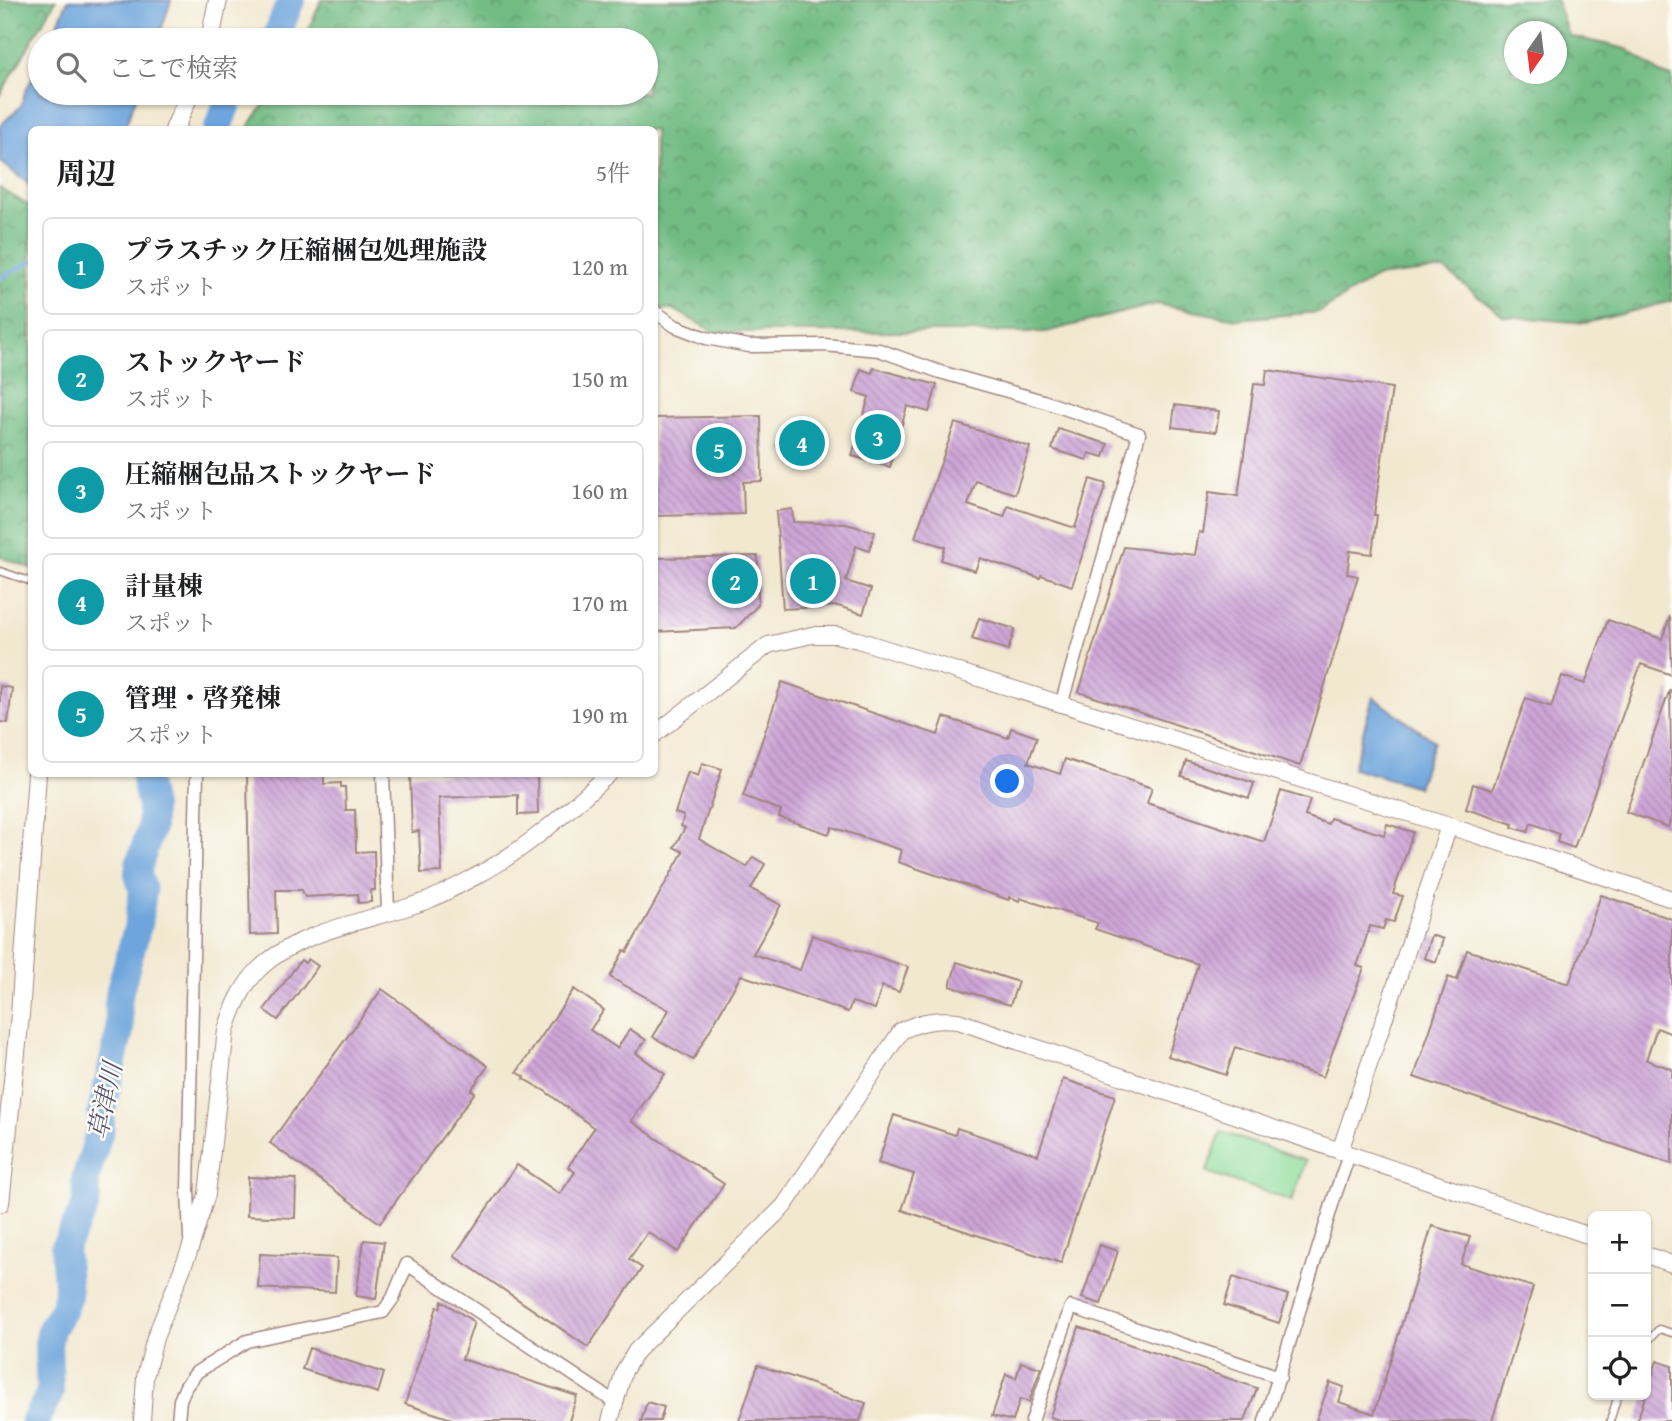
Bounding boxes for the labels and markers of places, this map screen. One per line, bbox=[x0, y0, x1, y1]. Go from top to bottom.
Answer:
pin: 3 bbox=[855, 411, 901, 463]
pin: 4 bbox=[779, 417, 825, 469]
pin: 5 bbox=[696, 424, 742, 476]
pin: 2 bbox=[712, 555, 758, 607]
pin: 1 bbox=[790, 555, 836, 607]

